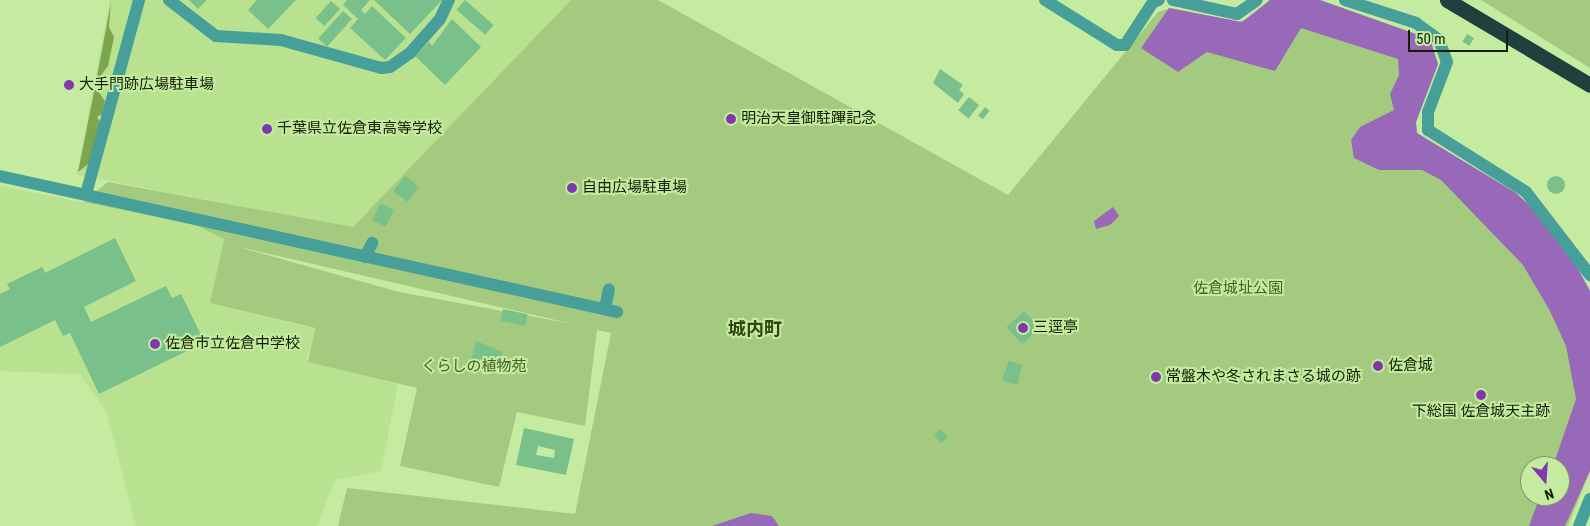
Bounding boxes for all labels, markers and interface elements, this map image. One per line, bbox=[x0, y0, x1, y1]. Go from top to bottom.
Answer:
scale bar bbox=[1410, 20, 1510, 52]
text: 50 m bbox=[1416, 30, 1446, 48]
place label: 大手門跡広場駐車場 bbox=[79, 76, 214, 94]
marker: 大手門跡広場駐車場 bbox=[63, 79, 75, 91]
place label: 明治天皇御駐蹕記念 bbox=[741, 110, 876, 128]
marker: 明治天皇御駐蹕記念 bbox=[725, 113, 737, 125]
place label: 千葉県立佐倉東高等学校 bbox=[277, 120, 442, 138]
marker: 千葉県立佐倉東高等学校 bbox=[261, 123, 273, 135]
place label: 自由広場駐車場 bbox=[582, 179, 687, 197]
marker: 自由広場駐車場 bbox=[566, 182, 578, 194]
park label: 佐倉城址公園 bbox=[1193, 280, 1283, 298]
district label: 城内町 bbox=[728, 318, 782, 340]
place label: 三逕亭 bbox=[1033, 319, 1078, 337]
marker: 三逕亭 bbox=[1017, 322, 1029, 334]
place label: 佐倉市立佐倉中学校 bbox=[165, 335, 300, 353]
marker: 佐倉市立佐倉中学校 bbox=[149, 338, 161, 350]
place label: 佐倉城 bbox=[1388, 357, 1433, 375]
park label: くらしの植物苑 bbox=[422, 358, 526, 376]
marker: 佐倉城 bbox=[1372, 360, 1384, 372]
place label: 常盤木や冬されまさる城の跡 bbox=[1166, 368, 1361, 386]
marker: 常盤木や冬されまさる城の跡 bbox=[1150, 371, 1162, 383]
marker: 下総国 佐倉城天主跡 bbox=[1475, 389, 1487, 401]
place label: 下総国 佐倉城天主跡 bbox=[1412, 403, 1550, 421]
north arrow bbox=[1520, 456, 1570, 506]
text: N bbox=[1543, 485, 1556, 503]

